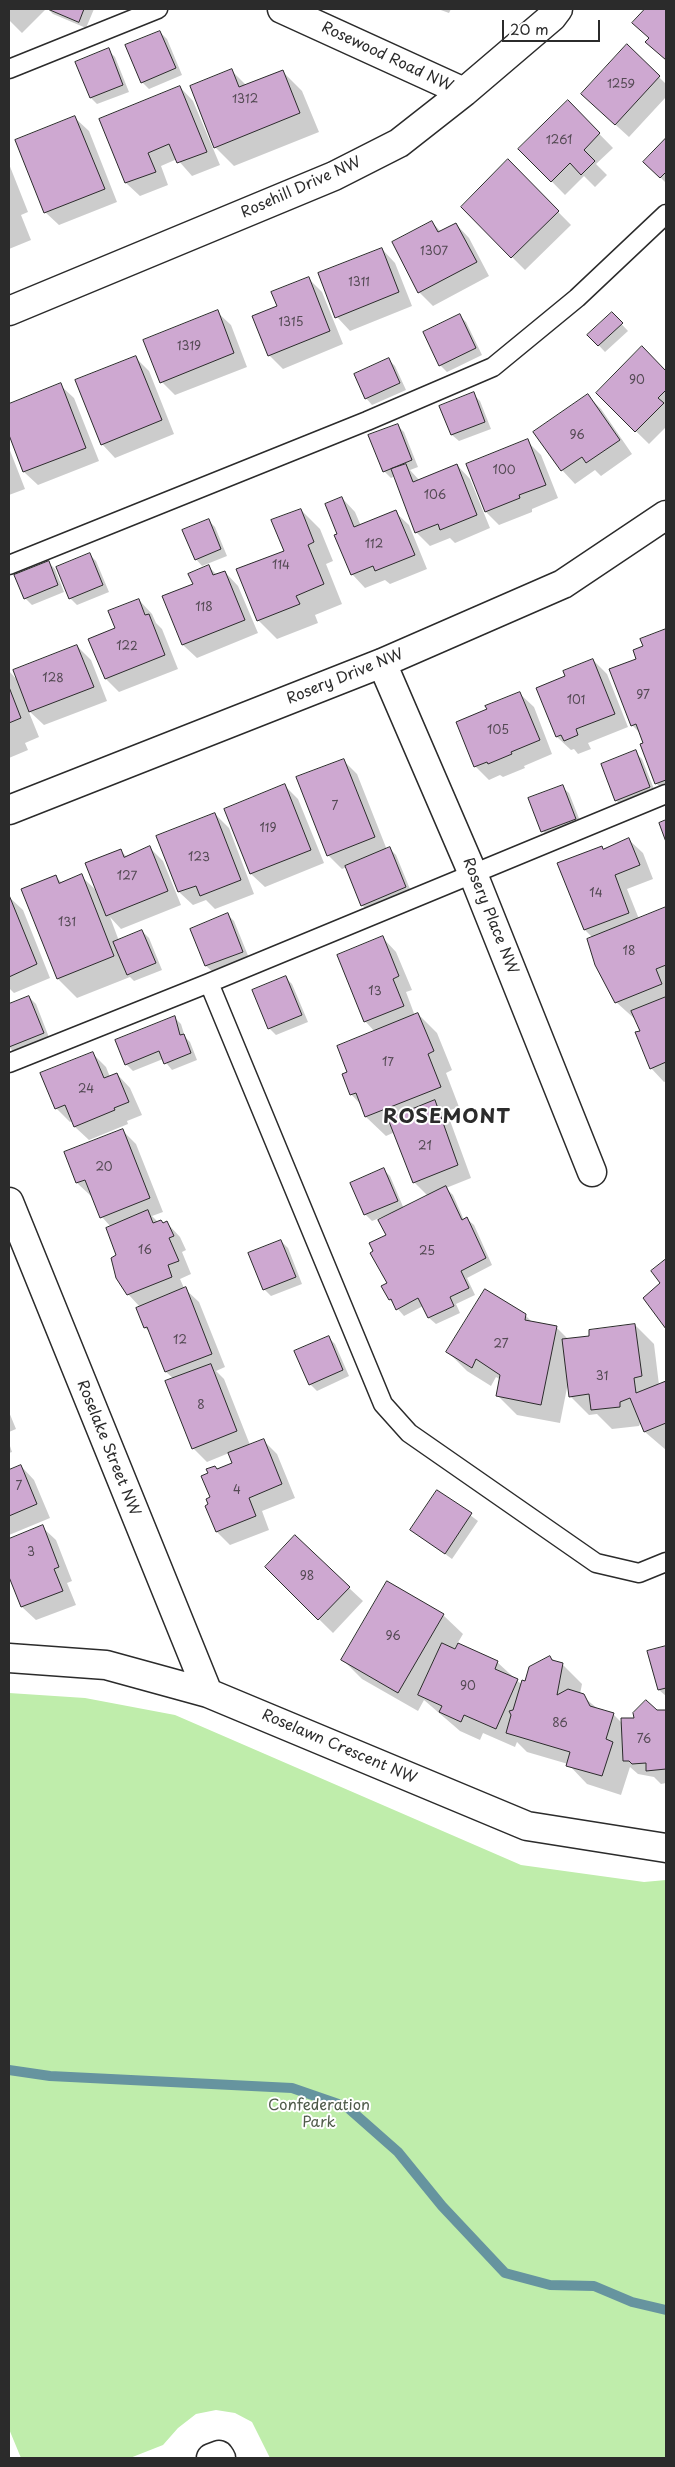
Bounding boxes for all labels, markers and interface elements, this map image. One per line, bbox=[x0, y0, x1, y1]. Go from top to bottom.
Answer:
scale bar bbox=[505, 10, 602, 42]
text: 20 m bbox=[510, 17, 549, 40]
street label: Rosewood Road NW bbox=[318, 19, 456, 95]
house number: 1259 bbox=[607, 78, 635, 92]
house number: 1312 bbox=[232, 93, 258, 107]
house number: 1261 bbox=[546, 134, 572, 148]
street label: Rosehill Drive NW bbox=[238, 153, 364, 223]
house number: 1307 bbox=[420, 245, 448, 259]
house number: 1311 bbox=[348, 276, 370, 290]
house number: 1315 bbox=[279, 316, 303, 330]
house number: 1319 bbox=[177, 340, 201, 354]
house number: 90 bbox=[629, 374, 645, 388]
house number: 96 bbox=[569, 429, 585, 443]
house number: 100 bbox=[493, 464, 515, 478]
house number: 106 bbox=[424, 489, 446, 503]
house number: 112 bbox=[365, 538, 383, 552]
house number: 114 bbox=[272, 559, 290, 573]
house number: 118 bbox=[195, 601, 213, 615]
house number: 122 bbox=[116, 640, 138, 654]
street label: Rosery Drive NW bbox=[284, 645, 406, 709]
house number: 128 bbox=[42, 672, 64, 686]
house number: 97 bbox=[636, 689, 650, 703]
house number: 101 bbox=[567, 694, 585, 708]
house number: 105 bbox=[487, 724, 509, 738]
house number: 7 bbox=[332, 800, 338, 814]
house number: 119 bbox=[259, 822, 277, 836]
house number: 123 bbox=[188, 851, 210, 865]
street label: Rosery Place NW bbox=[458, 855, 522, 977]
house number: 127 bbox=[117, 870, 137, 884]
house number: 14 bbox=[589, 887, 603, 901]
house number: 131 bbox=[58, 916, 76, 930]
house number: 18 bbox=[623, 945, 635, 959]
house number: 13 bbox=[368, 985, 382, 999]
house number: 17 bbox=[382, 1056, 394, 1070]
house number: 24 bbox=[78, 1083, 94, 1097]
district label: ROSEMONT bbox=[384, 1105, 510, 1129]
house number: 21 bbox=[418, 1140, 432, 1154]
house number: 20 bbox=[95, 1161, 113, 1175]
house number: 16 bbox=[138, 1244, 152, 1258]
house number: 25 bbox=[419, 1245, 435, 1259]
house number: 12 bbox=[173, 1334, 187, 1348]
house number: 27 bbox=[494, 1338, 508, 1352]
house number: 31 bbox=[596, 1370, 608, 1384]
street label: Roselake Street NW bbox=[73, 1377, 143, 1519]
house number: 8 bbox=[197, 1399, 205, 1413]
house number: 7 bbox=[16, 1480, 22, 1494]
house number: 4 bbox=[233, 1484, 241, 1498]
house number: 3 bbox=[27, 1546, 35, 1560]
house number: 98 bbox=[300, 1570, 314, 1584]
house number: 96 bbox=[385, 1630, 401, 1644]
house number: 90 bbox=[460, 1680, 476, 1694]
street label: Roselawn Crescent NW bbox=[259, 1706, 419, 1788]
house number: 86 bbox=[552, 1717, 568, 1731]
house number: 76 bbox=[637, 1733, 651, 1747]
park label: Confederation Park bbox=[268, 2097, 370, 2132]

